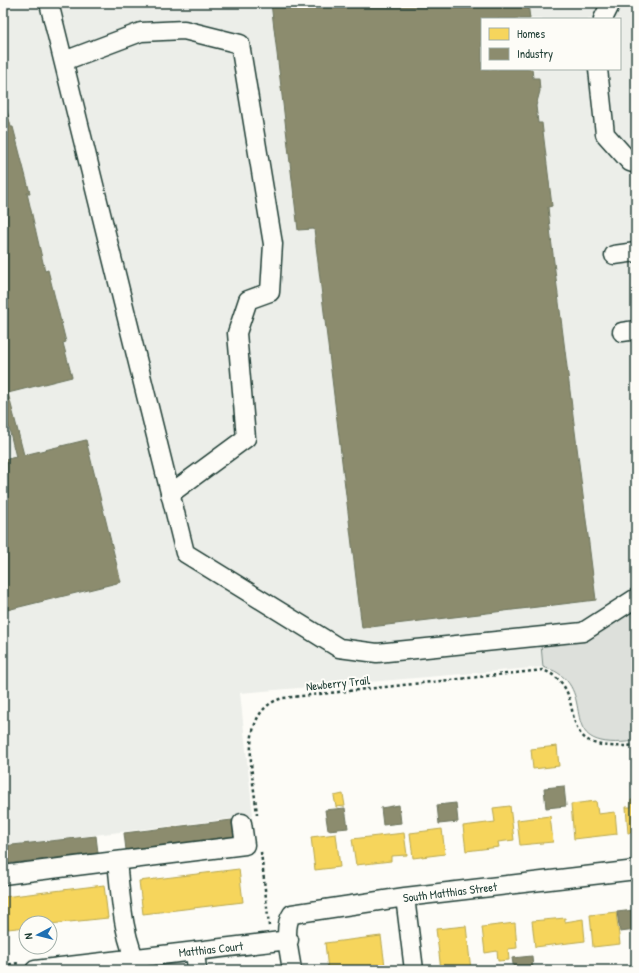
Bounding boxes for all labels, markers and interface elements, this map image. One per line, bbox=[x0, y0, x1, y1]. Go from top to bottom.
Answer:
legend bbox=[481, 18, 621, 70]
text: Homes bbox=[517, 25, 545, 42]
text: Industry bbox=[517, 45, 553, 62]
street label: Newberry Trail bbox=[305, 671, 372, 695]
street label: South Matthias Street bbox=[402, 878, 499, 906]
north arrow bbox=[18, 915, 58, 955]
text: N bbox=[21, 932, 35, 940]
street label: Matthias Court bbox=[178, 937, 245, 961]

